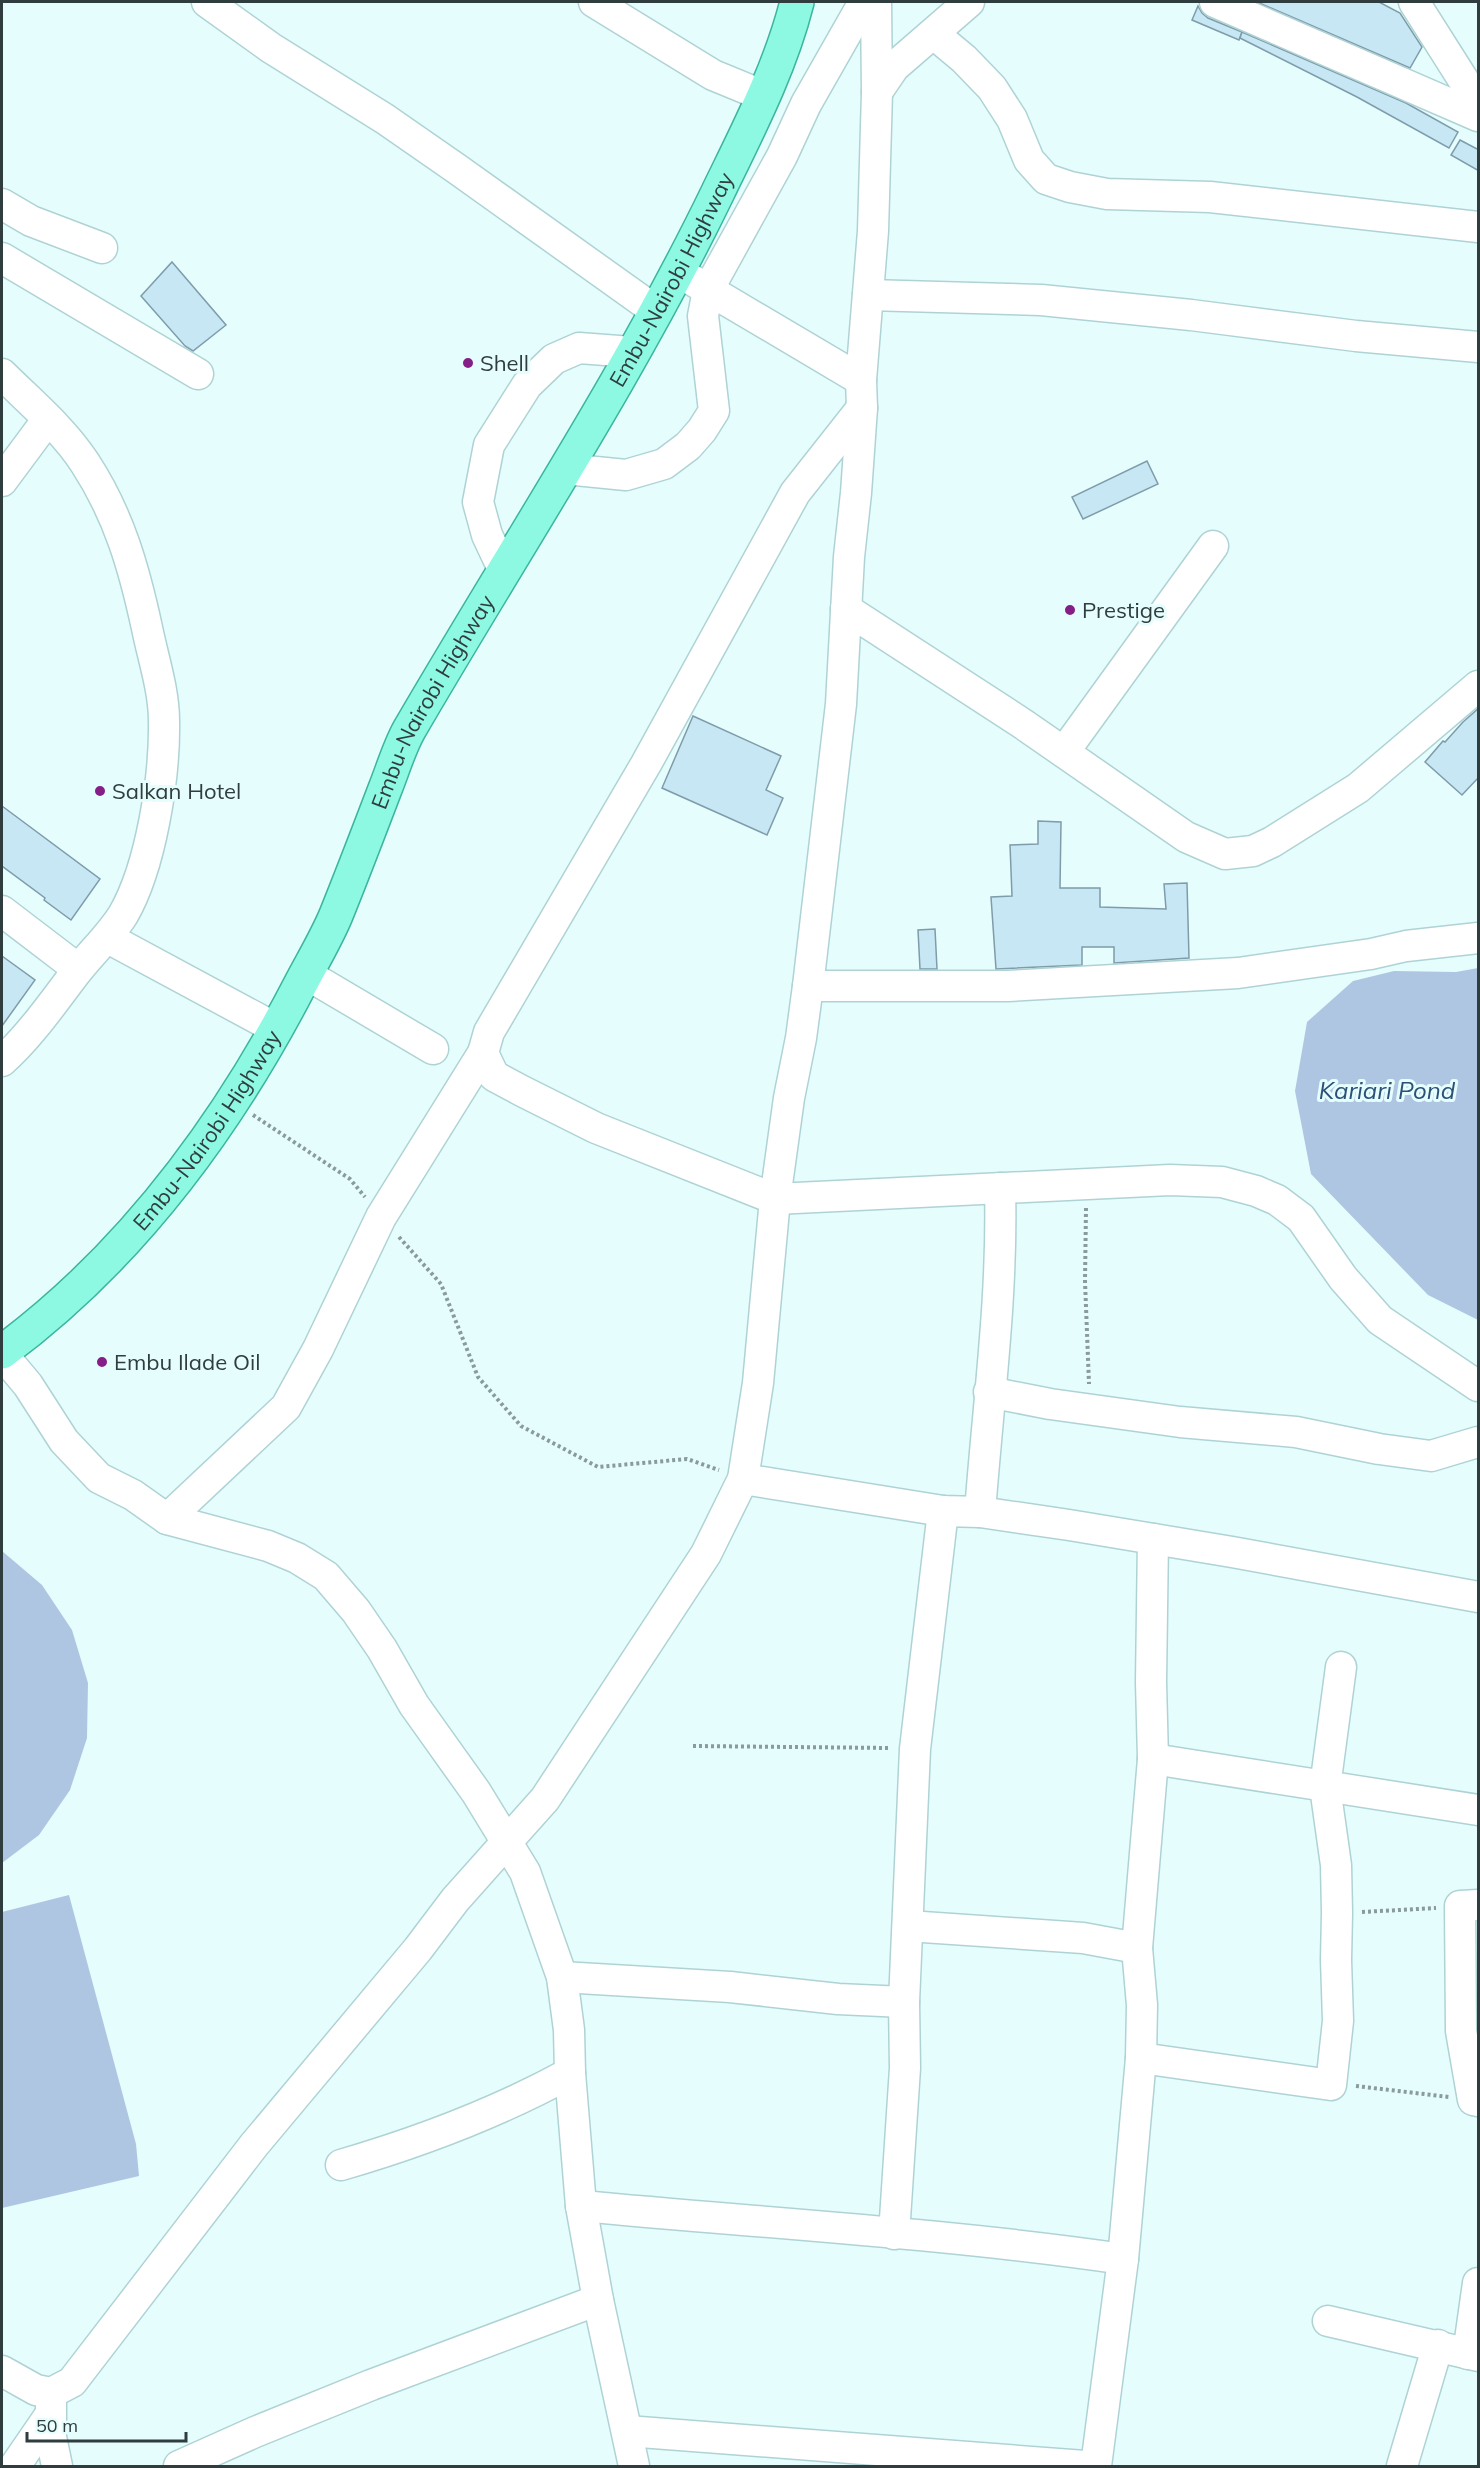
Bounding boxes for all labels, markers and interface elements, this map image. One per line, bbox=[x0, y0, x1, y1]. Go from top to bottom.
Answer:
street label: Embu-Nairobi Highway bbox=[603, 167, 740, 392]
place label: Shell bbox=[480, 349, 529, 377]
marker: Shell bbox=[461, 356, 475, 370]
street label: Embu-Nairobi Highway bbox=[365, 589, 500, 813]
place label: Prestige bbox=[1082, 596, 1165, 624]
marker: Prestige bbox=[1063, 603, 1077, 617]
place label: Salkan Hotel bbox=[112, 777, 241, 805]
marker: Salkan Hotel bbox=[93, 784, 107, 798]
street label: Embu-Nairobi Highway bbox=[127, 1025, 287, 1236]
water label: Kariari Pond bbox=[1319, 1075, 1456, 1105]
place label: Embu Ilade Oil bbox=[114, 1348, 260, 1376]
marker: Embu Ilade Oil bbox=[95, 1355, 109, 1369]
scale bar bbox=[27, 2405, 186, 2443]
text: 50 m bbox=[36, 2414, 78, 2437]

